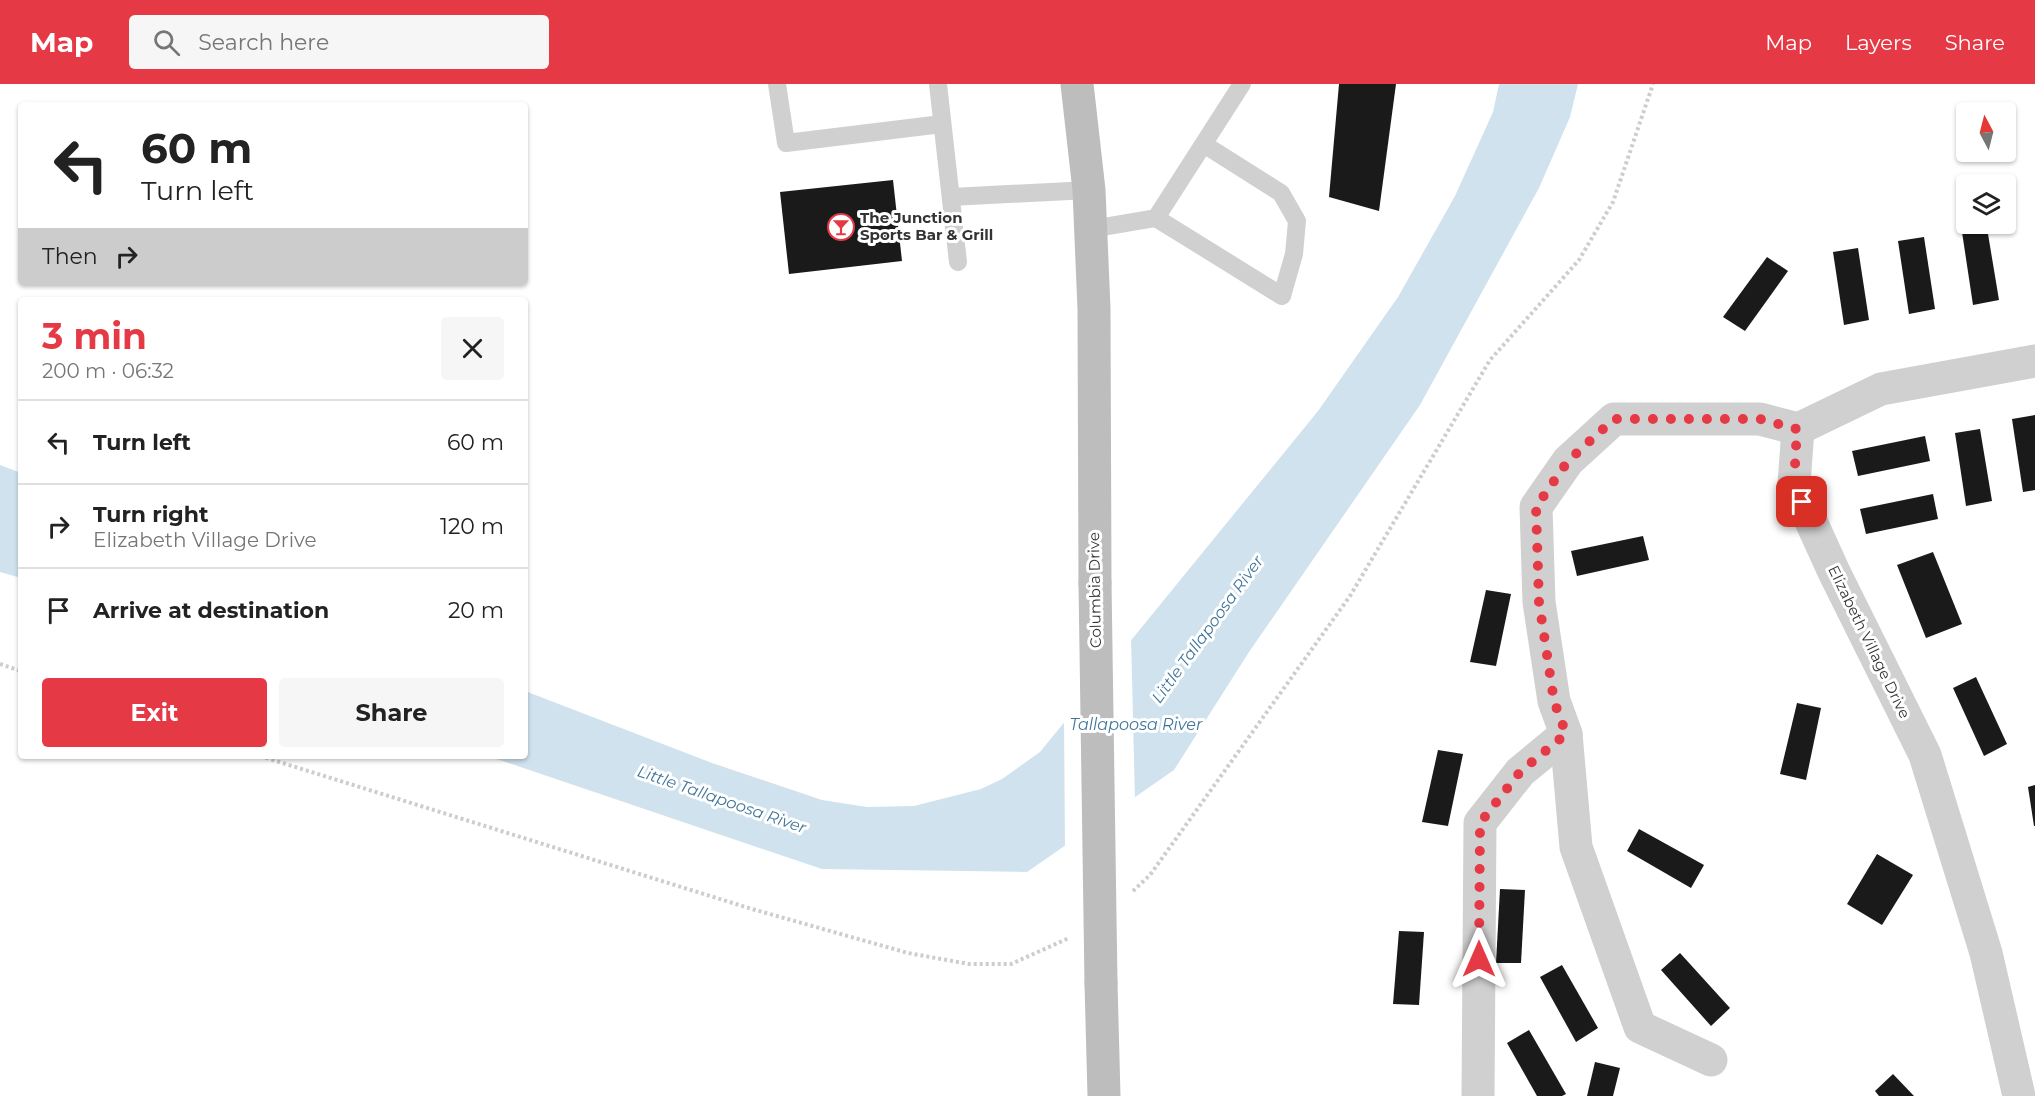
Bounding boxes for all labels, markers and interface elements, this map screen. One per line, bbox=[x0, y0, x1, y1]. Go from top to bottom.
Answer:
search box bbox=[129, 15, 549, 69]
text: Map bbox=[30, 25, 93, 59]
icon: search bbox=[150, 26, 183, 59]
text: Search here bbox=[198, 29, 329, 56]
text: Map bbox=[1765, 30, 1812, 55]
text: Layers bbox=[1845, 30, 1912, 55]
text: Share bbox=[1945, 30, 2005, 55]
north arrow bbox=[1956, 102, 2016, 162]
map controls bbox=[1956, 102, 2016, 234]
text: 60 m bbox=[141, 122, 252, 174]
icon: left bbox=[42, 126, 120, 204]
text: Turn left bbox=[141, 174, 254, 207]
button: layers bbox=[1956, 174, 2016, 234]
place label: The Junction Sports Bar & Grill bbox=[860, 208, 993, 244]
bar icon: The Junction Sports Bar & Grill bbox=[826, 212, 856, 242]
icon: right bbox=[110, 240, 143, 273]
text: Then bbox=[42, 243, 98, 270]
text: 3 min bbox=[42, 314, 147, 358]
button: close bbox=[441, 317, 504, 380]
text: 200 m · 06:32 bbox=[42, 359, 174, 383]
icon: left bbox=[42, 426, 75, 459]
text: Turn left bbox=[93, 429, 191, 456]
text: 60 m bbox=[447, 429, 504, 456]
pin bbox=[1776, 476, 1827, 527]
icon: arrive bbox=[1785, 485, 1818, 518]
text: Turn right bbox=[93, 501, 208, 528]
icon: right bbox=[42, 510, 75, 543]
text: 120 m bbox=[440, 513, 504, 540]
text: Elizabeth Village Drive bbox=[93, 528, 317, 552]
street label: Columbia Drive bbox=[1084, 532, 1105, 648]
water label: Little Tallapoosa River bbox=[1148, 551, 1268, 707]
street label: Elizabeth Village Drive bbox=[1824, 562, 1915, 721]
icon: arrive bbox=[42, 594, 75, 627]
text: Arrive at destination bbox=[93, 597, 329, 624]
text: 20 m bbox=[448, 597, 504, 624]
button: Exit bbox=[42, 678, 267, 747]
button: Share bbox=[279, 678, 504, 747]
water label: Tallapoosa River bbox=[1070, 715, 1203, 734]
water label: Little Tallapoosa River bbox=[635, 762, 809, 838]
position arrow bbox=[1447, 927, 1511, 991]

